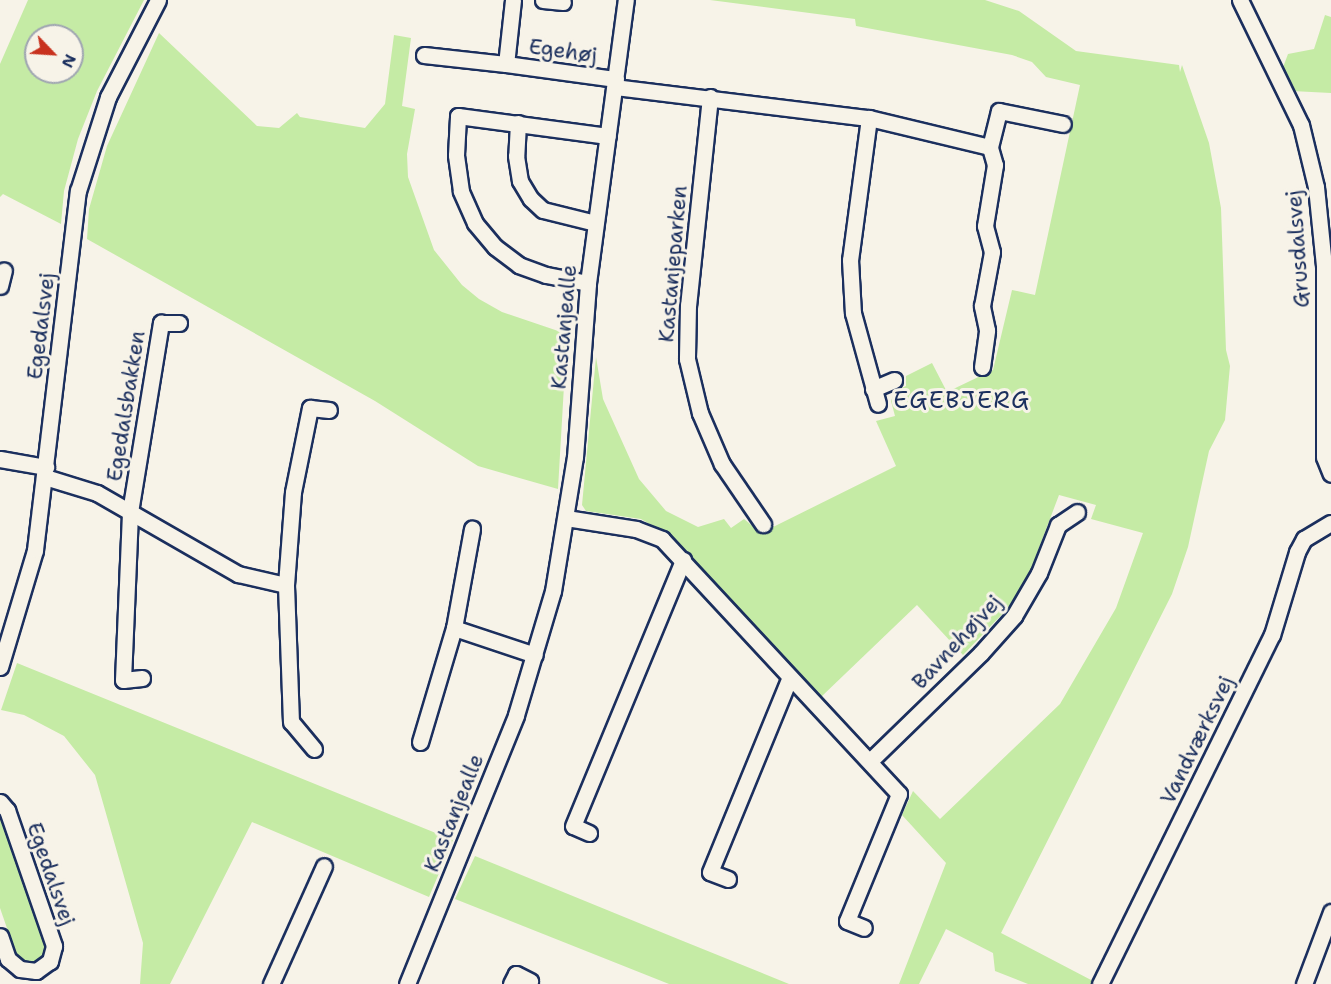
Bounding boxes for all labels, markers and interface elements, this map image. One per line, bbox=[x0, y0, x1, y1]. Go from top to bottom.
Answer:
north arrow bbox=[24, 24, 84, 84]
street label: Egehøj bbox=[527, 34, 599, 68]
text: N bbox=[57, 51, 81, 71]
street label: Kastanjeparken bbox=[654, 185, 692, 343]
street label: Grusdalsvej bbox=[1281, 189, 1315, 309]
street label: Kastanjealle bbox=[546, 264, 582, 390]
street label: Egedalsvej bbox=[22, 271, 60, 381]
street label: Egedalsbakken bbox=[102, 329, 150, 483]
district label: EGEBJERG bbox=[893, 387, 1031, 415]
street label: Bavnehøjvej bbox=[907, 590, 1007, 694]
street label: Vandværksvej bbox=[1155, 672, 1239, 808]
street label: Kastanjealle bbox=[419, 750, 489, 876]
street label: Egedalsvej bbox=[22, 819, 80, 929]

